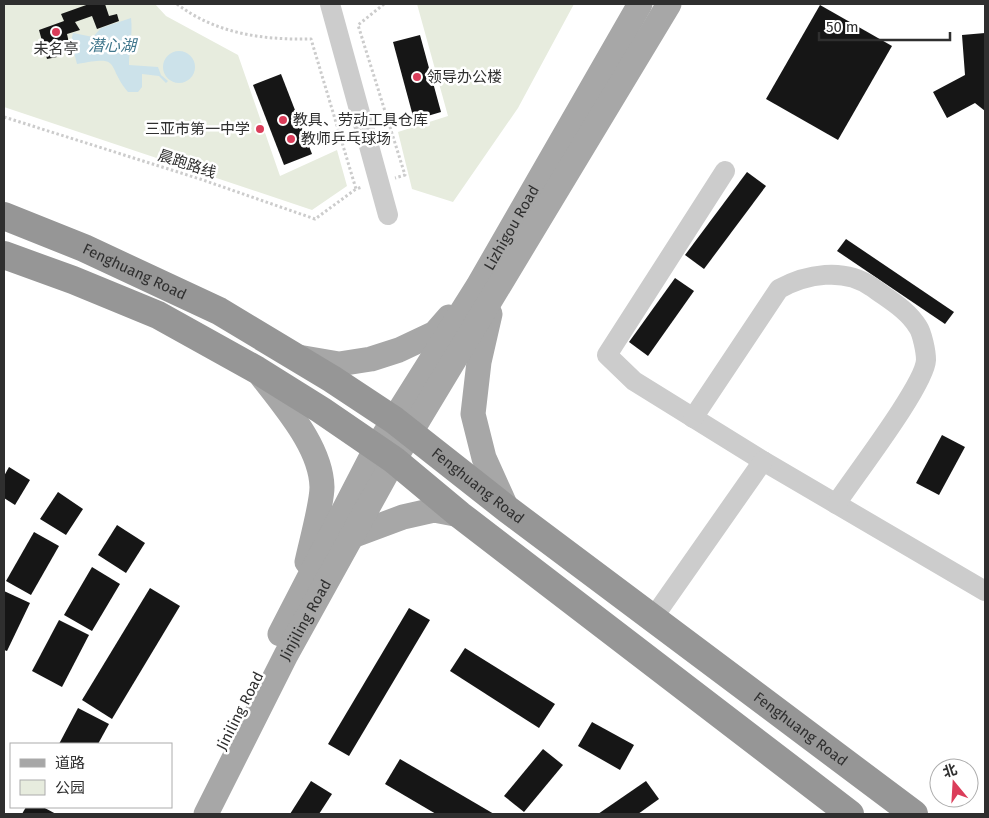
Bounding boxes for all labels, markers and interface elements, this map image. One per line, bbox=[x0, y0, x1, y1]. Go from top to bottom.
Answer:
scale bar bbox=[819, 10, 950, 42]
text: 50 m bbox=[826, 18, 859, 36]
marker: 未名亭 bbox=[50, 26, 62, 38]
water label: 潜心湖 bbox=[88, 36, 139, 55]
place label: 未名亭 bbox=[33, 40, 79, 58]
place label: 领导办公楼 bbox=[427, 68, 502, 86]
marker: 领导办公楼 bbox=[411, 71, 423, 83]
place label: 教具、劳动工具仓库 bbox=[293, 111, 428, 129]
marker: 教具、劳动工具仓库 bbox=[277, 114, 289, 126]
place label: 三亚市第一中学 bbox=[145, 120, 250, 138]
marker: 三亚市第一中学 bbox=[254, 123, 266, 135]
place label: 教师乒乓球场 bbox=[301, 130, 391, 148]
marker: 教师乒乓球场 bbox=[285, 133, 297, 145]
street label: 晨跑路线 bbox=[156, 146, 218, 182]
street label: Lizhigou Road bbox=[480, 182, 543, 273]
street label: Fenghuang Road bbox=[80, 240, 189, 304]
street label: Fenghuang Road bbox=[428, 444, 528, 528]
street label: Jinjiling Road bbox=[276, 576, 335, 663]
street label: Jiniling Road bbox=[213, 669, 267, 753]
street label: Fenghuang Road bbox=[750, 688, 851, 770]
legend bbox=[10, 743, 172, 808]
text: 道路 bbox=[55, 754, 85, 772]
north arrow bbox=[929, 758, 979, 808]
text: 北 bbox=[941, 761, 959, 781]
text: 公园 bbox=[55, 779, 85, 797]

